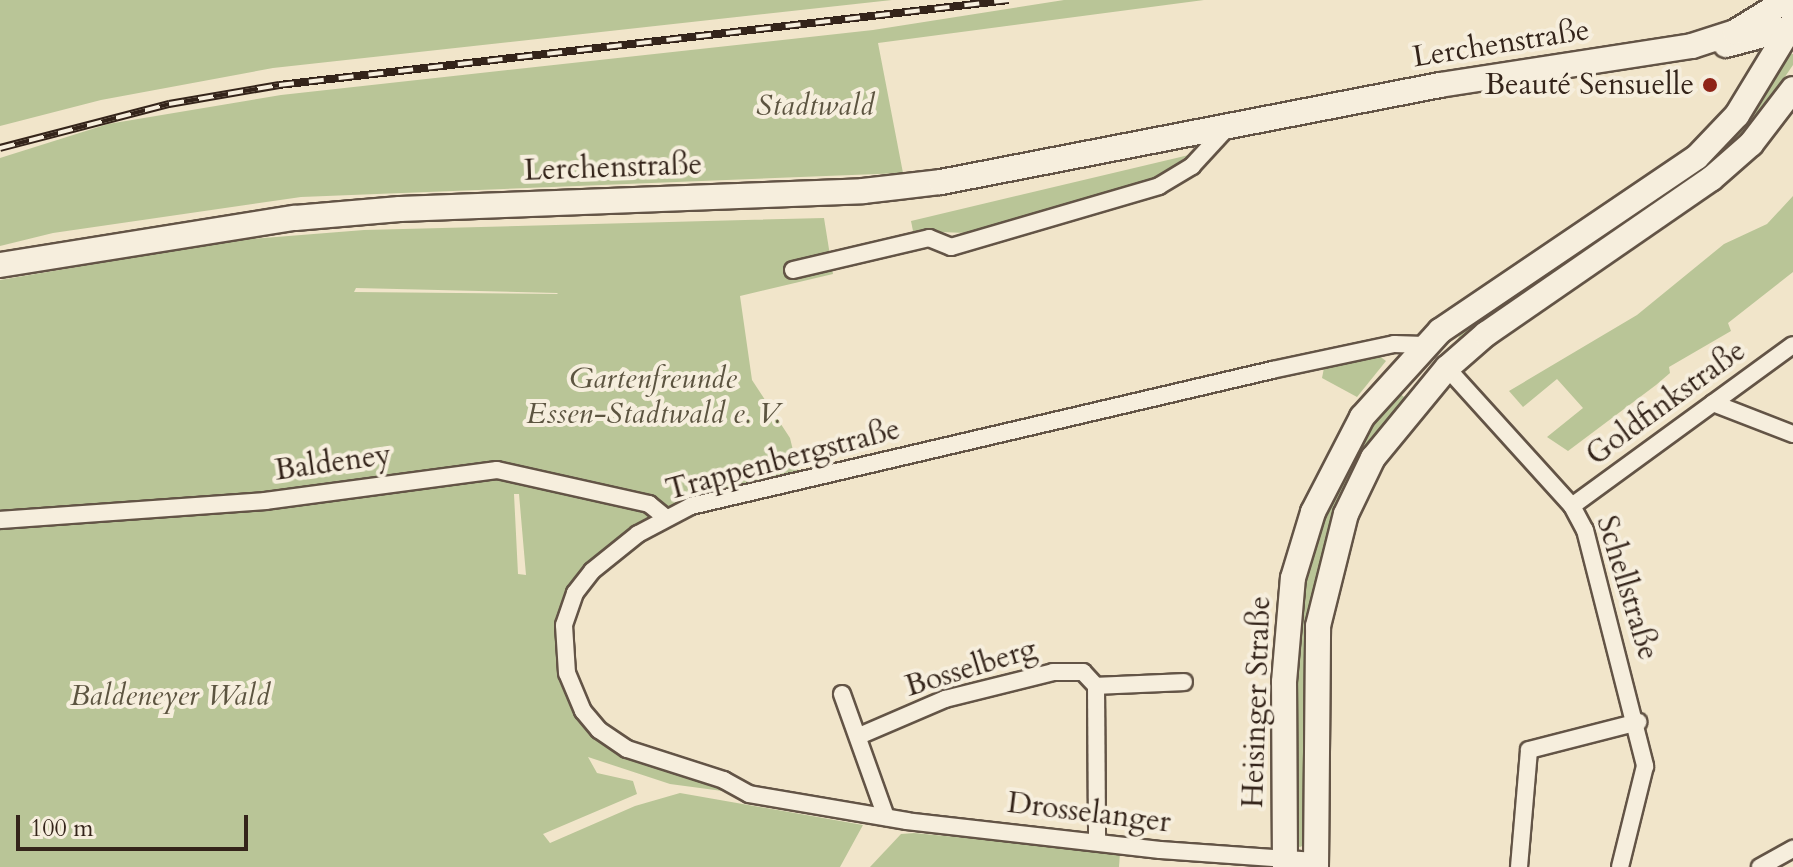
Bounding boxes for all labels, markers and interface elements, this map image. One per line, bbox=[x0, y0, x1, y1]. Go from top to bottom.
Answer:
street label: Lerchenstraße bbox=[1410, 12, 1592, 76]
place label: Beauté Sensuelle bbox=[1485, 67, 1694, 103]
marker: Beauté Sensuelle bbox=[1701, 76, 1719, 94]
park label: Stadtwald bbox=[756, 88, 874, 124]
street label: Lerchenstraße bbox=[523, 147, 703, 189]
street label: Goldfinkstraße bbox=[1579, 333, 1753, 473]
park label: Gartenfreunde Essen-Stadtwald e. V. bbox=[526, 361, 780, 432]
street label: Trappenbergstraße bbox=[662, 411, 904, 509]
street label: Baldeney bbox=[273, 437, 393, 489]
street label: Schellstraße bbox=[1588, 512, 1666, 664]
street label: Heisinger Straße bbox=[1235, 595, 1279, 809]
street label: Bosselberg bbox=[901, 631, 1041, 705]
park label: Baldeneyer Wald bbox=[70, 678, 270, 714]
street label: Drosselanger bbox=[1005, 785, 1173, 841]
scale bar bbox=[20, 799, 252, 849]
text: 100 m bbox=[30, 812, 94, 845]

